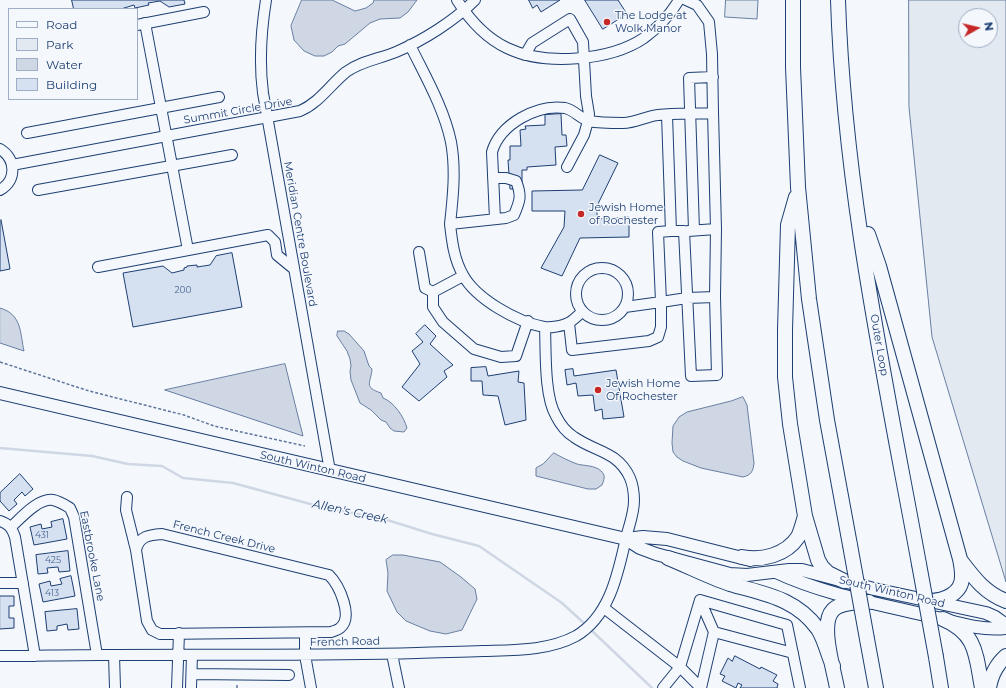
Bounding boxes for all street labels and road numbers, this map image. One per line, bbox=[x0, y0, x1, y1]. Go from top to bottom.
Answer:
street label: Summit Circle Drive bbox=[183, 95, 293, 127]
street label: Meridian Centre Boulevard bbox=[281, 160, 319, 308]
street label: Outer Loop bbox=[867, 313, 891, 377]
street label: South Winton Road bbox=[259, 448, 367, 486]
street label: Eastbrooke Lane bbox=[77, 510, 107, 602]
street label: French Creek Drive bbox=[171, 518, 277, 556]
street label: South Winton Road bbox=[838, 573, 946, 611]
street label: French Road bbox=[310, 635, 380, 649]

